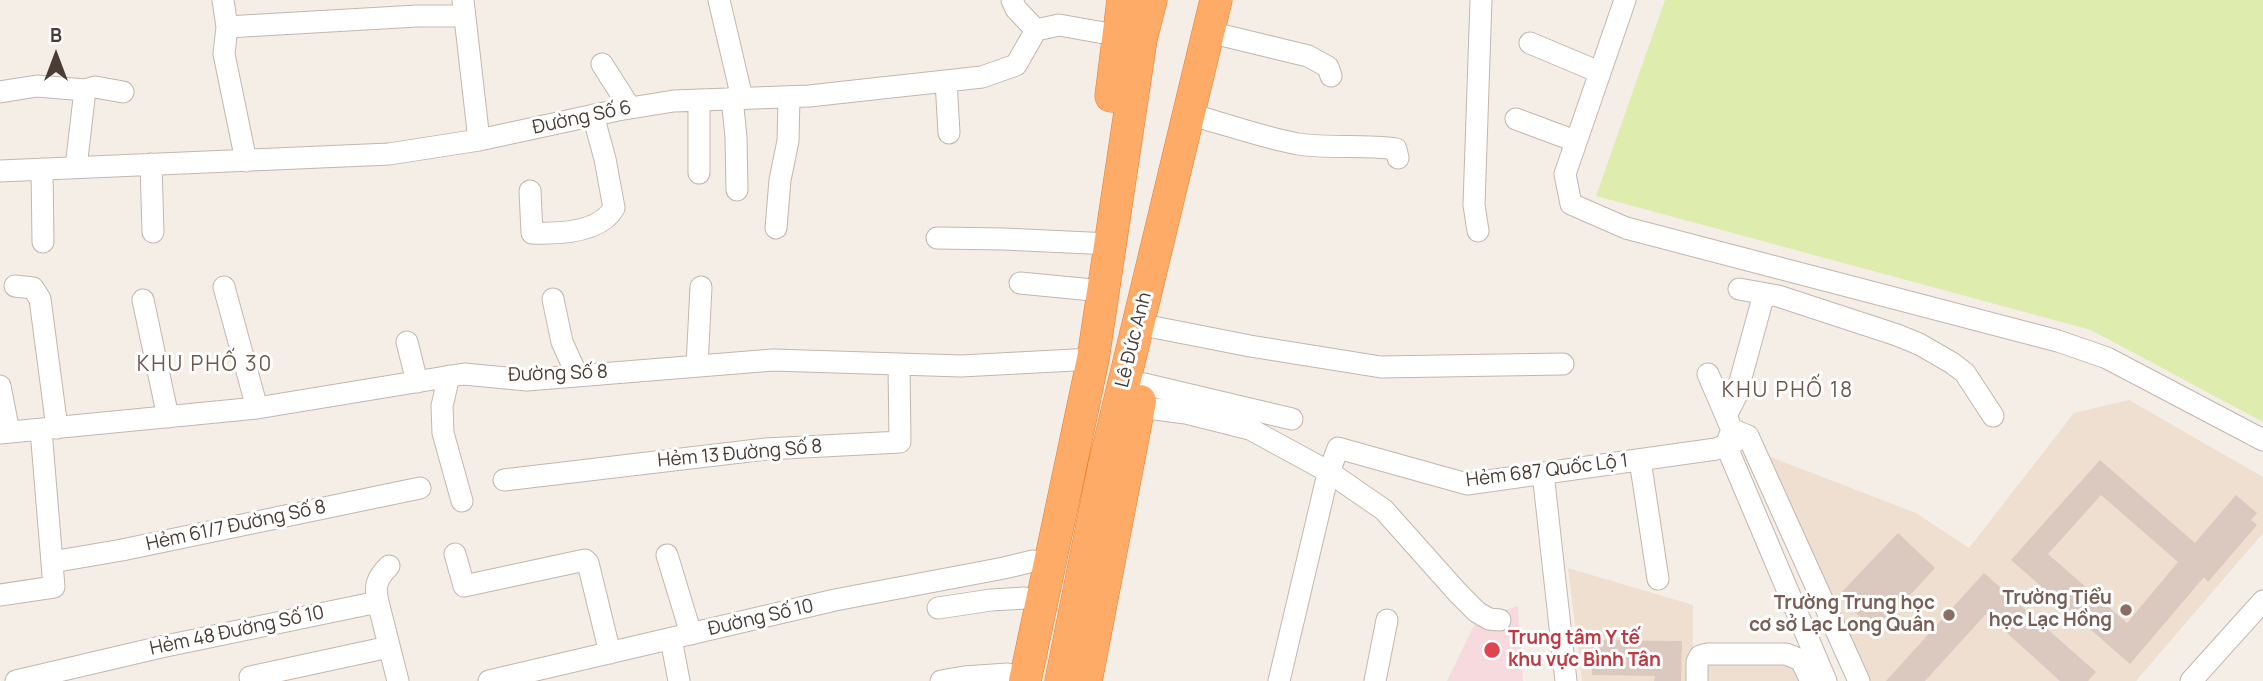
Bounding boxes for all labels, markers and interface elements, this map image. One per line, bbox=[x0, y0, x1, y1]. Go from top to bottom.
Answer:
north arrow bbox=[21, 21, 91, 91]
text: B bbox=[50, 22, 62, 48]
street label: Đường Số 6 bbox=[531, 96, 633, 140]
street label: Lê Đức Anh bbox=[1111, 290, 1157, 390]
district label: KHU PHỐ 30 bbox=[138, 352, 272, 378]
street label: Đường Số 8 bbox=[508, 361, 608, 387]
district label: KHU PHỐ 18 bbox=[1723, 378, 1853, 404]
street label: Hẻm 13 Đường Số 8 bbox=[657, 435, 823, 473]
street label: Hẻm 687 Quốc Lộ 1 bbox=[1465, 450, 1629, 492]
street label: Hẻm 61/7 Đường Số 8 bbox=[144, 496, 328, 556]
place label: Trường Tiểu học Lạc Hồng bbox=[1989, 588, 2112, 632]
place label: Trường Trung học cơ sở Lạc Long Quân bbox=[1749, 593, 1935, 637]
street label: Đường Số 10 bbox=[706, 595, 816, 641]
street label: Hẻm 48 Đường Số 10 bbox=[148, 601, 326, 661]
marker: Trường Tiểu học Lạc Hồng bbox=[2118, 602, 2134, 618]
marker: Trường Trung học cơ sở Lạc Long Quân bbox=[1941, 607, 1957, 623]
place label: Trung tâm Y tế khu vực Bình Tân bbox=[1508, 628, 1661, 672]
marker: Trung tâm Y tế khu vực Bình Tân bbox=[1482, 640, 1502, 660]

